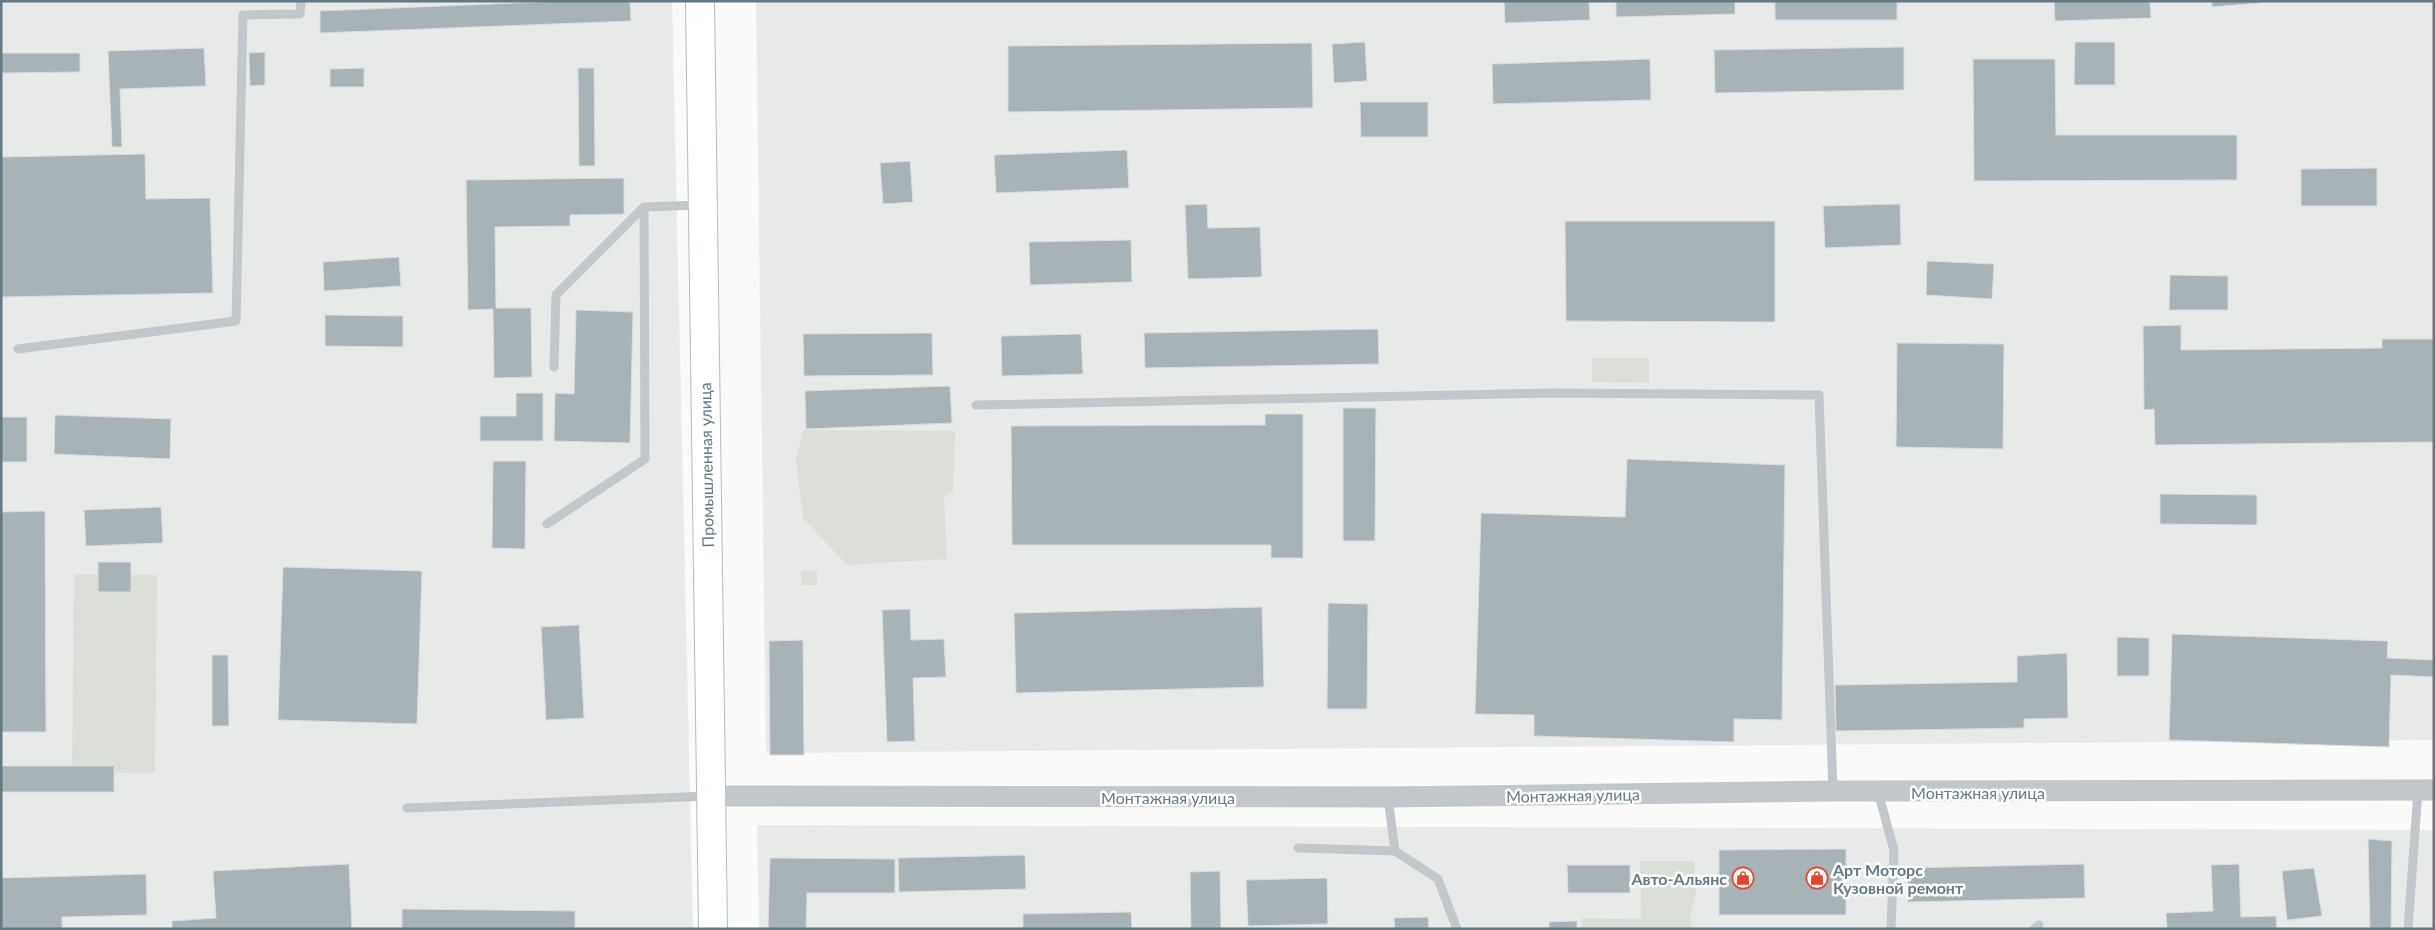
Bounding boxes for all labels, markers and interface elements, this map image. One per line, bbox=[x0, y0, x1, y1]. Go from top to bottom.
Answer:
street label: Промышленная улица bbox=[695, 382, 717, 548]
street label: Монтажная улица bbox=[1911, 783, 2045, 802]
street label: Монтажная улица bbox=[1506, 784, 1640, 806]
street label: Монтажная улица bbox=[1101, 788, 1235, 807]
place label: Арт Моторс Кузовной ремонт bbox=[1832, 860, 1964, 897]
shop icon: Авто-Альянс bbox=[1731, 866, 1755, 890]
shop icon: Арт Моторс Кузовной ремонт bbox=[1805, 866, 1829, 890]
place label: Авто-Альянс bbox=[1630, 869, 1727, 888]

